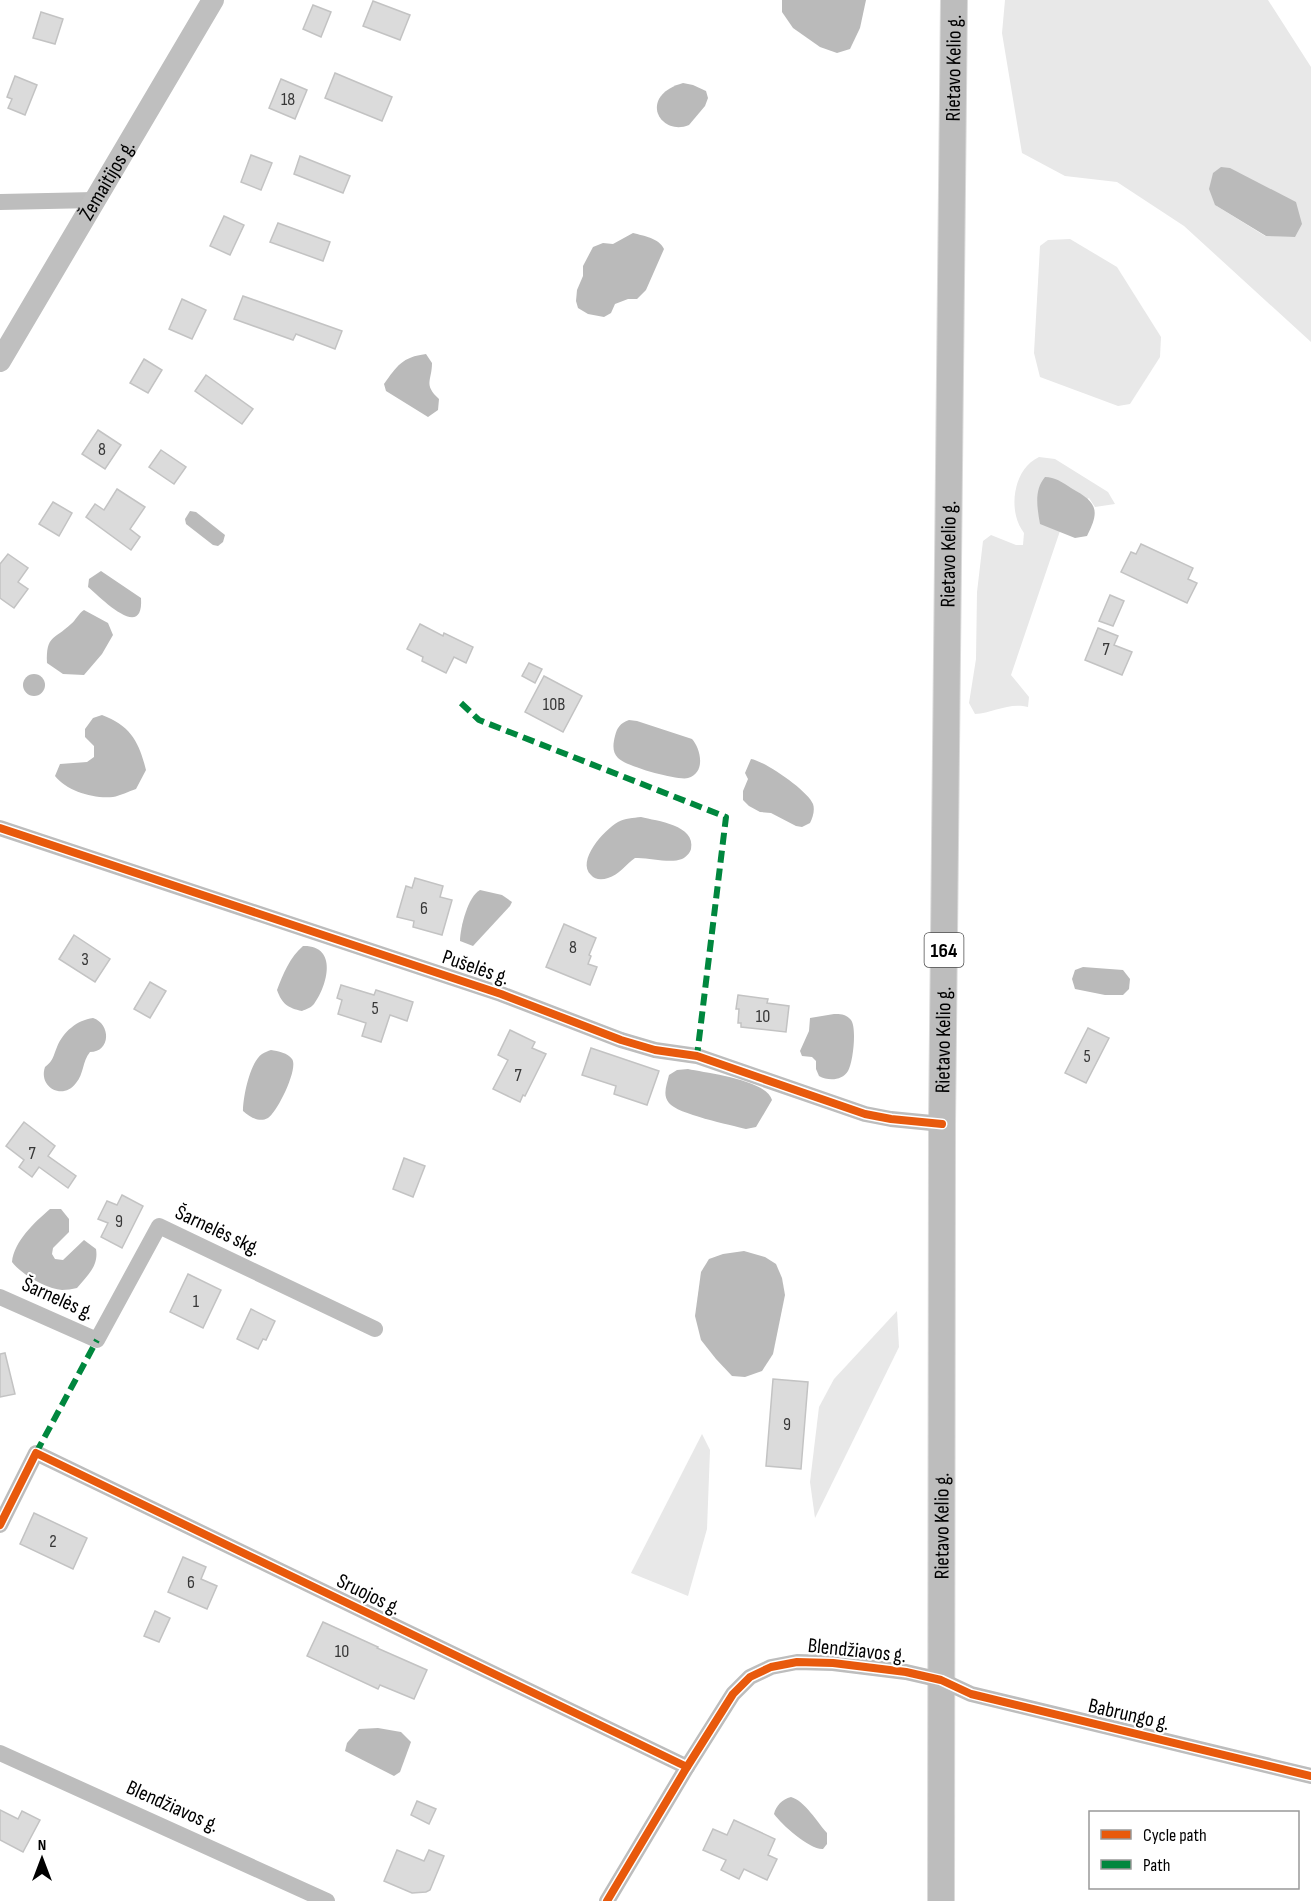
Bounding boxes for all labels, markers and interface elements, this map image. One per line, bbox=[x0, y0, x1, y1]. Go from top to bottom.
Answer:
street label: Rietavo Kelio g. bbox=[941, 15, 967, 121]
house number: 18 bbox=[281, 89, 295, 110]
street label: Žemaitijos g. bbox=[74, 136, 140, 225]
house number: 8 bbox=[98, 439, 106, 460]
street label: Rietavo Kelio g. bbox=[936, 501, 962, 607]
house number: 7 bbox=[1102, 639, 1110, 660]
house number: 10B bbox=[543, 694, 565, 715]
house number: 6 bbox=[420, 898, 428, 919]
road number: 164 bbox=[924, 933, 964, 967]
house number: 8 bbox=[569, 937, 577, 958]
street label: Pušelės g. bbox=[439, 944, 513, 991]
house number: 3 bbox=[81, 949, 89, 970]
street label: Rietavo Kelio g. bbox=[930, 987, 956, 1093]
house number: 5 bbox=[371, 998, 379, 1019]
house number: 10 bbox=[756, 1006, 770, 1027]
house number: 5 bbox=[1083, 1046, 1091, 1067]
house number: 7 bbox=[514, 1065, 522, 1086]
house number: 7 bbox=[28, 1143, 36, 1164]
street label: Šarnelės skg. bbox=[171, 1200, 264, 1261]
house number: 9 bbox=[115, 1211, 123, 1232]
street label: Šarnelės g. bbox=[18, 1272, 98, 1325]
house number: 1 bbox=[193, 1291, 200, 1312]
house number: 9 bbox=[783, 1414, 791, 1435]
street label: Rietavo Kelio g. bbox=[929, 1473, 955, 1579]
house number: 2 bbox=[49, 1531, 57, 1552]
street label: Sruojos g. bbox=[333, 1568, 405, 1621]
house number: 6 bbox=[187, 1572, 195, 1593]
street label: Blendžiavos g. bbox=[807, 1633, 907, 1668]
house number: 10 bbox=[335, 1641, 349, 1662]
street label: Babrungo g. bbox=[1086, 1693, 1172, 1736]
street label: Blendžiavos g. bbox=[123, 1775, 223, 1838]
legend bbox=[1089, 1811, 1299, 1889]
text: Cycle path bbox=[1143, 1825, 1207, 1846]
north arrow bbox=[12, 1829, 72, 1889]
text: N bbox=[38, 1836, 46, 1855]
text: Path bbox=[1143, 1855, 1171, 1876]

